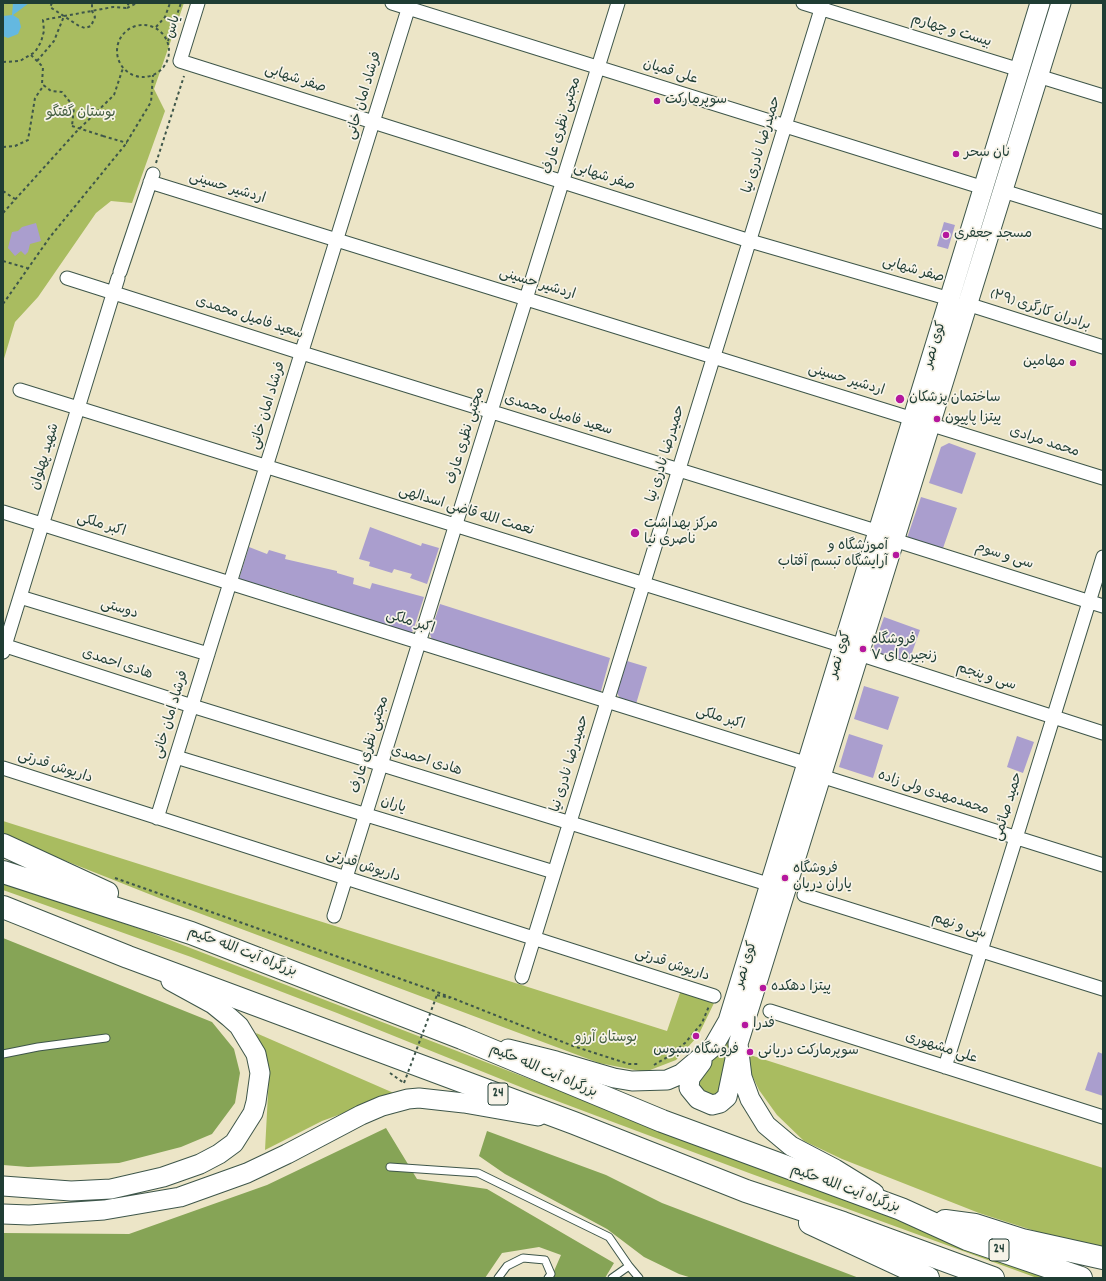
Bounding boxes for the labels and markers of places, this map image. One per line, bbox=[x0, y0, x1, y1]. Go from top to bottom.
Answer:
place label: سوپرمارکت bbox=[665, 93, 727, 109]
marker: سوپرمارکت bbox=[652, 96, 662, 106]
place label: نان سحر bbox=[964, 146, 1010, 162]
marker: نان سحر bbox=[951, 149, 961, 159]
place label: مسجد جعفری bbox=[954, 227, 1032, 243]
marker: مسجد جعفری bbox=[941, 230, 951, 240]
place label: مهامین bbox=[1023, 355, 1065, 371]
marker: مهامین bbox=[1068, 358, 1078, 368]
place label: ساختمان پزشکان bbox=[909, 391, 1001, 407]
marker: ساختمان پزشکان bbox=[894, 393, 906, 405]
place label: پیتزا پاپیون bbox=[945, 411, 1001, 427]
marker: پیتزا پاپیون bbox=[932, 414, 942, 424]
place label: مرکز بهداشت ناصری نیا bbox=[644, 517, 718, 550]
marker: مرکز بهداشت ناصری نیا bbox=[629, 527, 641, 539]
place label: آموزشگاه و آرایشگاه تبسم آفتاب bbox=[778, 539, 888, 572]
marker: آموزشگاه و آرایشگاه تبسم آفتاب bbox=[891, 550, 901, 560]
place label: فروشگاه زنجیره ای ۷ bbox=[871, 633, 937, 666]
marker: فروشگاه زنجیره ای ۷ bbox=[858, 644, 868, 654]
place label: فروشگاه یاران دریان bbox=[793, 862, 852, 894]
marker: فروشگاه یاران دریان bbox=[780, 873, 790, 883]
place label: پیتزا دهکده bbox=[771, 980, 831, 996]
marker: پیتزا دهکده bbox=[758, 983, 768, 993]
place label: فدرا bbox=[753, 1017, 775, 1033]
marker: فدرا bbox=[740, 1020, 750, 1030]
marker: فروشگاه سبوس bbox=[691, 1031, 701, 1041]
place label: فروشگاه سبوس bbox=[653, 1043, 739, 1059]
place label: سوپرمارکت دریانی bbox=[758, 1044, 859, 1060]
marker: سوپرمارکت دریانی bbox=[745, 1047, 755, 1057]

